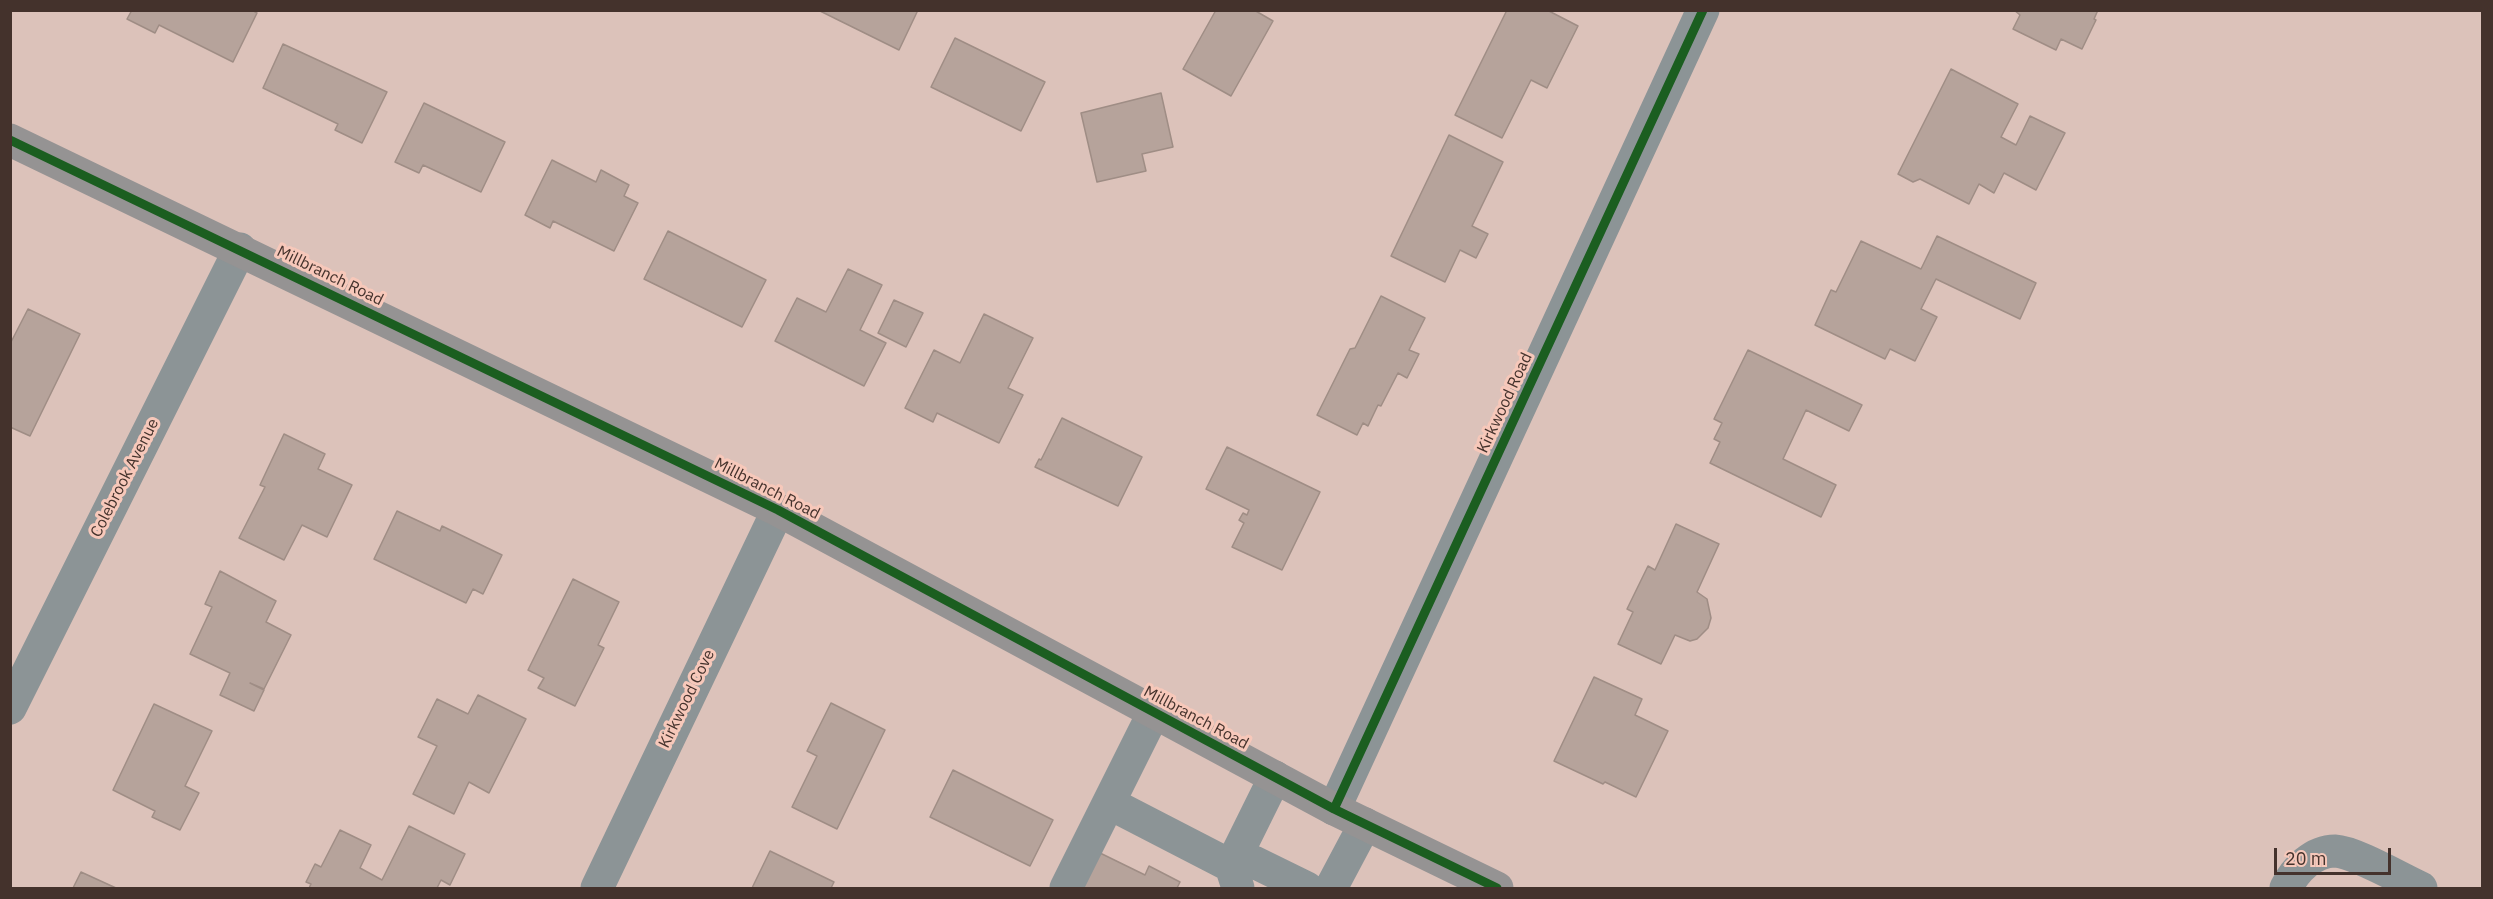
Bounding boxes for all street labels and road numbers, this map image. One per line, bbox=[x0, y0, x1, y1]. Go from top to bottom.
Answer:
street label: Millbranch Road bbox=[274, 242, 386, 310]
street label: Kirkwood Road bbox=[1473, 350, 1537, 456]
street label: Colebrook Avenue bbox=[87, 415, 163, 541]
street label: Millbranch Road bbox=[711, 454, 823, 524]
street label: Kirkwood Cove bbox=[655, 647, 719, 751]
street label: Millbranch Road bbox=[1140, 682, 1252, 754]

